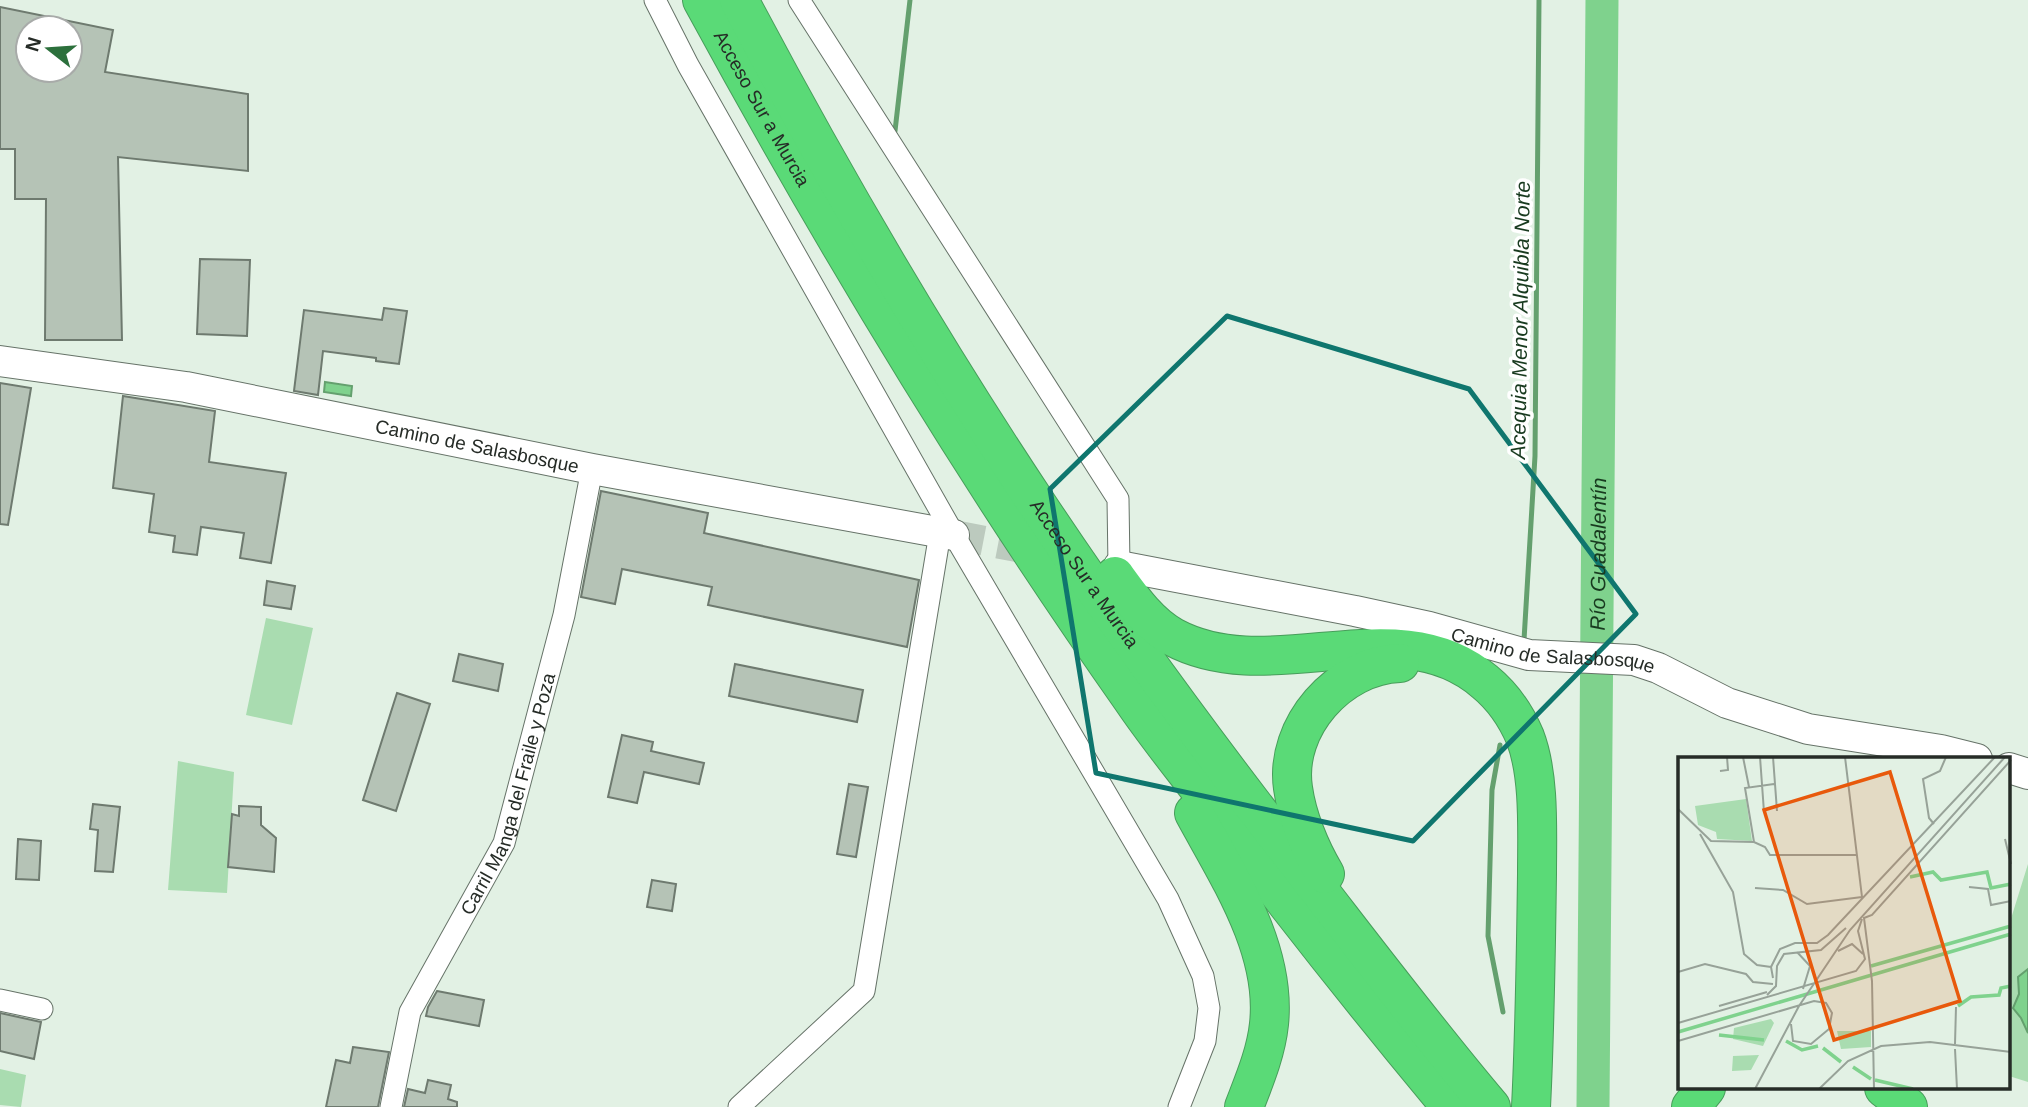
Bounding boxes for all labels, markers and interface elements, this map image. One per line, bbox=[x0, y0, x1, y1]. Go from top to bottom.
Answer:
north arrow bbox=[14, 14, 84, 84]
street label: Acceso Sur a Murcia bbox=[710, 27, 815, 190]
text: N bbox=[21, 35, 45, 54]
water label: Acequia Menor Alquibla Norte bbox=[1506, 181, 1534, 461]
street label: Camino de Salasbosque bbox=[374, 415, 581, 477]
water label: Río Guadalentín bbox=[1585, 477, 1610, 631]
street label: Acceso Sur a Murcia bbox=[1026, 495, 1144, 652]
street label: Camino de Salasbosque bbox=[1449, 623, 1658, 677]
street label: Carril Manga del Fraile y Poza bbox=[456, 670, 559, 918]
inset map bbox=[1678, 757, 2010, 1090]

